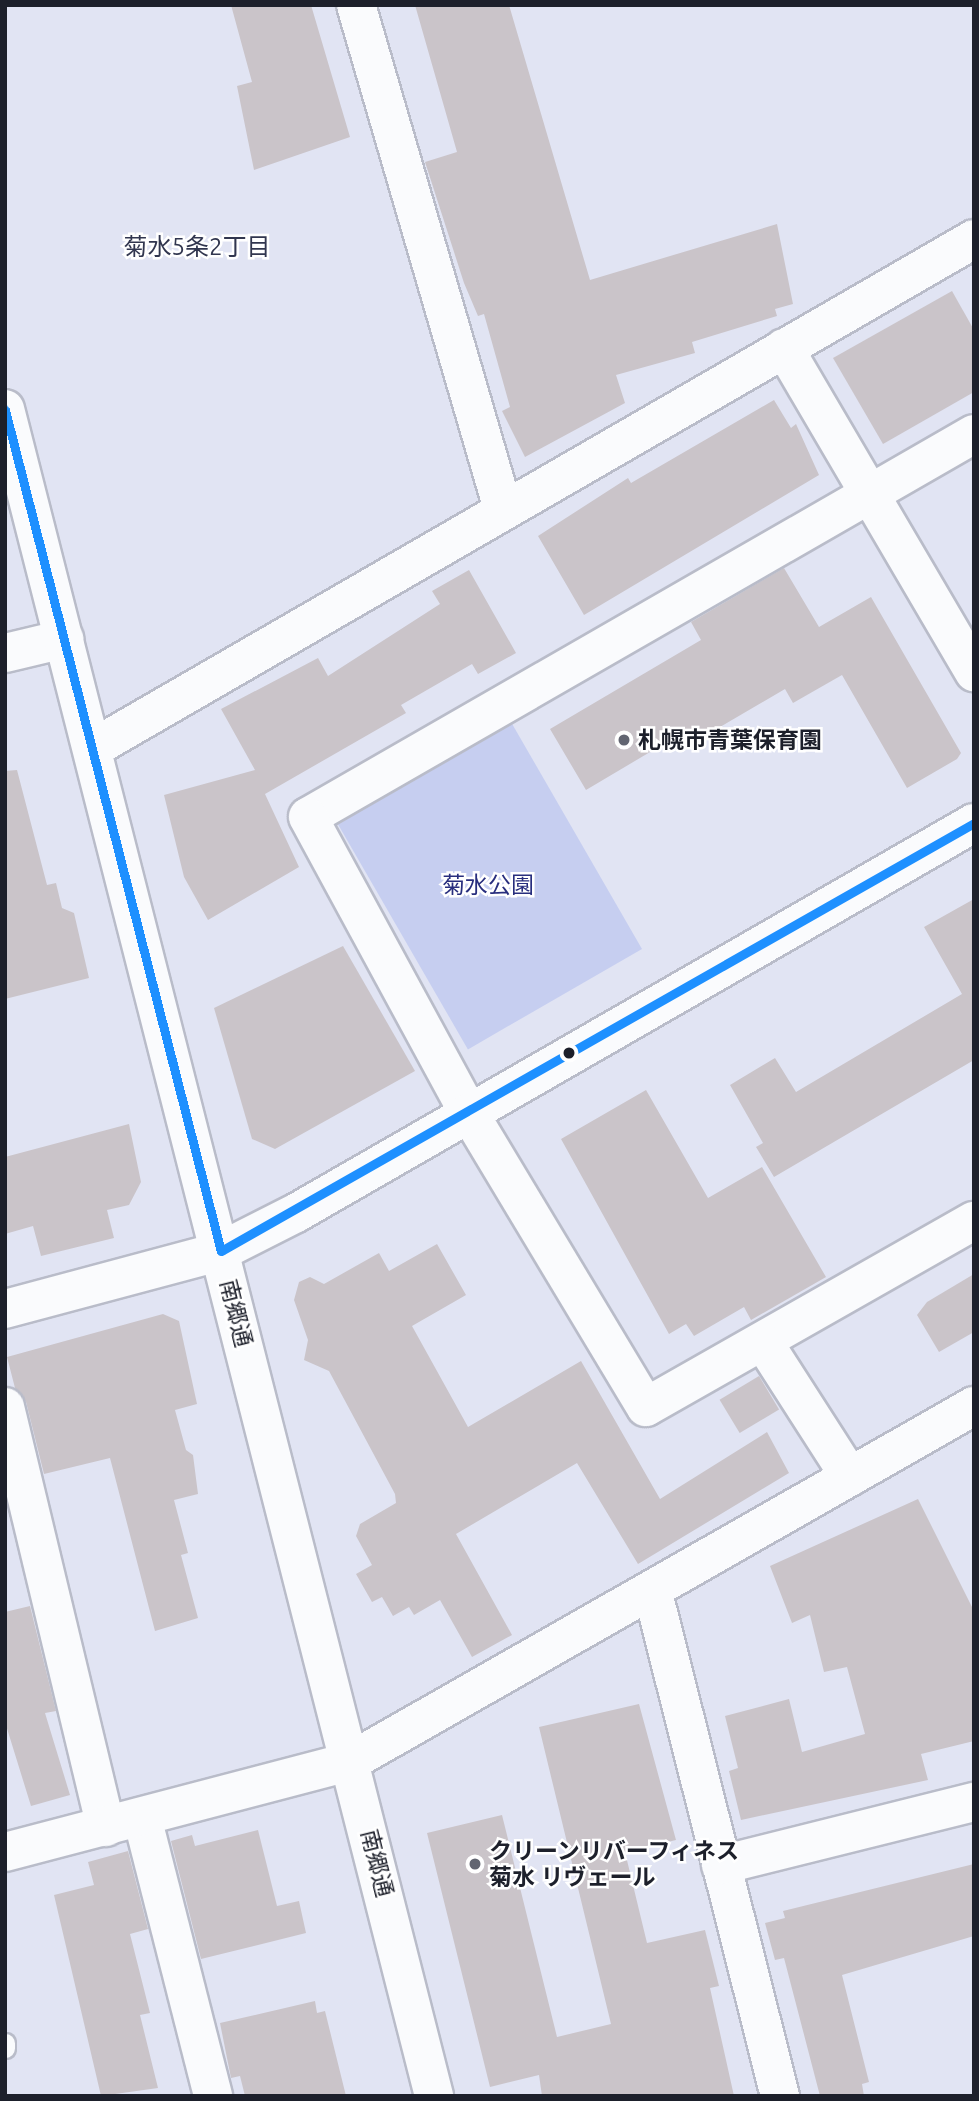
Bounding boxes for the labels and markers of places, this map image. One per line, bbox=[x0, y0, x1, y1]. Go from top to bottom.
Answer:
place label: 札幌市青葉保育園 bbox=[638, 726, 822, 754]
marker: 札幌市青葉保育園 bbox=[616, 732, 632, 748]
unlabelled marker bbox=[562, 1046, 576, 1060]
place label: クリーンリバーフィネス 菊水 リヴェール bbox=[489, 1837, 742, 1891]
marker: クリーンリバーフィネス 菊水 リヴェール bbox=[467, 1856, 483, 1872]

